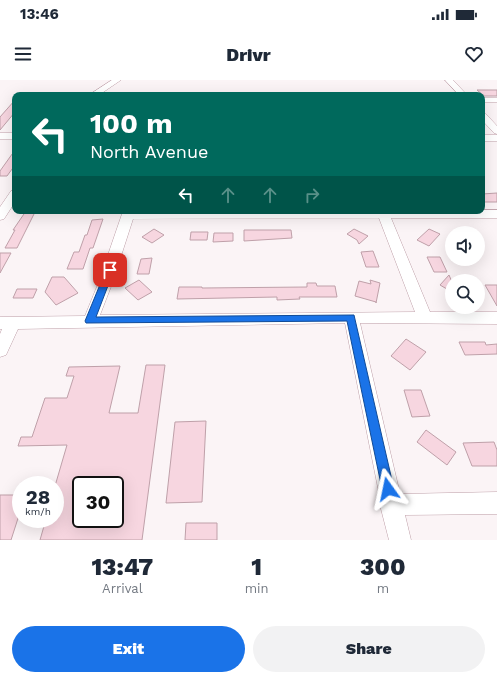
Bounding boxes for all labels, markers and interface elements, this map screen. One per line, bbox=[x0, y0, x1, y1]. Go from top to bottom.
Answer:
text: 13:46 bbox=[20, 5, 59, 23]
icon: menu bbox=[12, 43, 34, 65]
icon: heart bbox=[463, 43, 485, 65]
text: Drivr bbox=[226, 44, 271, 65]
text: 100 m bbox=[90, 107, 173, 140]
icon: left bbox=[24, 108, 76, 160]
text: North Avenue bbox=[90, 141, 208, 162]
icon: left bbox=[175, 184, 197, 206]
icon: ahead bbox=[217, 184, 239, 206]
icon: ahead bbox=[259, 184, 281, 206]
icon: right bbox=[301, 184, 323, 206]
map controls bbox=[445, 226, 485, 314]
button: sound bbox=[445, 226, 485, 266]
pin bbox=[93, 253, 127, 287]
icon: arrive bbox=[99, 259, 121, 281]
button: search bbox=[445, 274, 485, 314]
position arrow bbox=[367, 468, 409, 510]
speed limit sign: 30 bbox=[72, 476, 124, 528]
text: 28 bbox=[26, 485, 50, 509]
text: km/h bbox=[25, 506, 51, 517]
text: 13:47 bbox=[91, 553, 153, 581]
text: 1 bbox=[251, 553, 262, 581]
text: 300 bbox=[360, 553, 406, 581]
text: Arrival bbox=[102, 581, 143, 596]
text: min bbox=[245, 581, 269, 596]
text: m bbox=[377, 581, 389, 596]
button: Exit bbox=[12, 626, 245, 672]
button: Share bbox=[253, 626, 485, 672]

